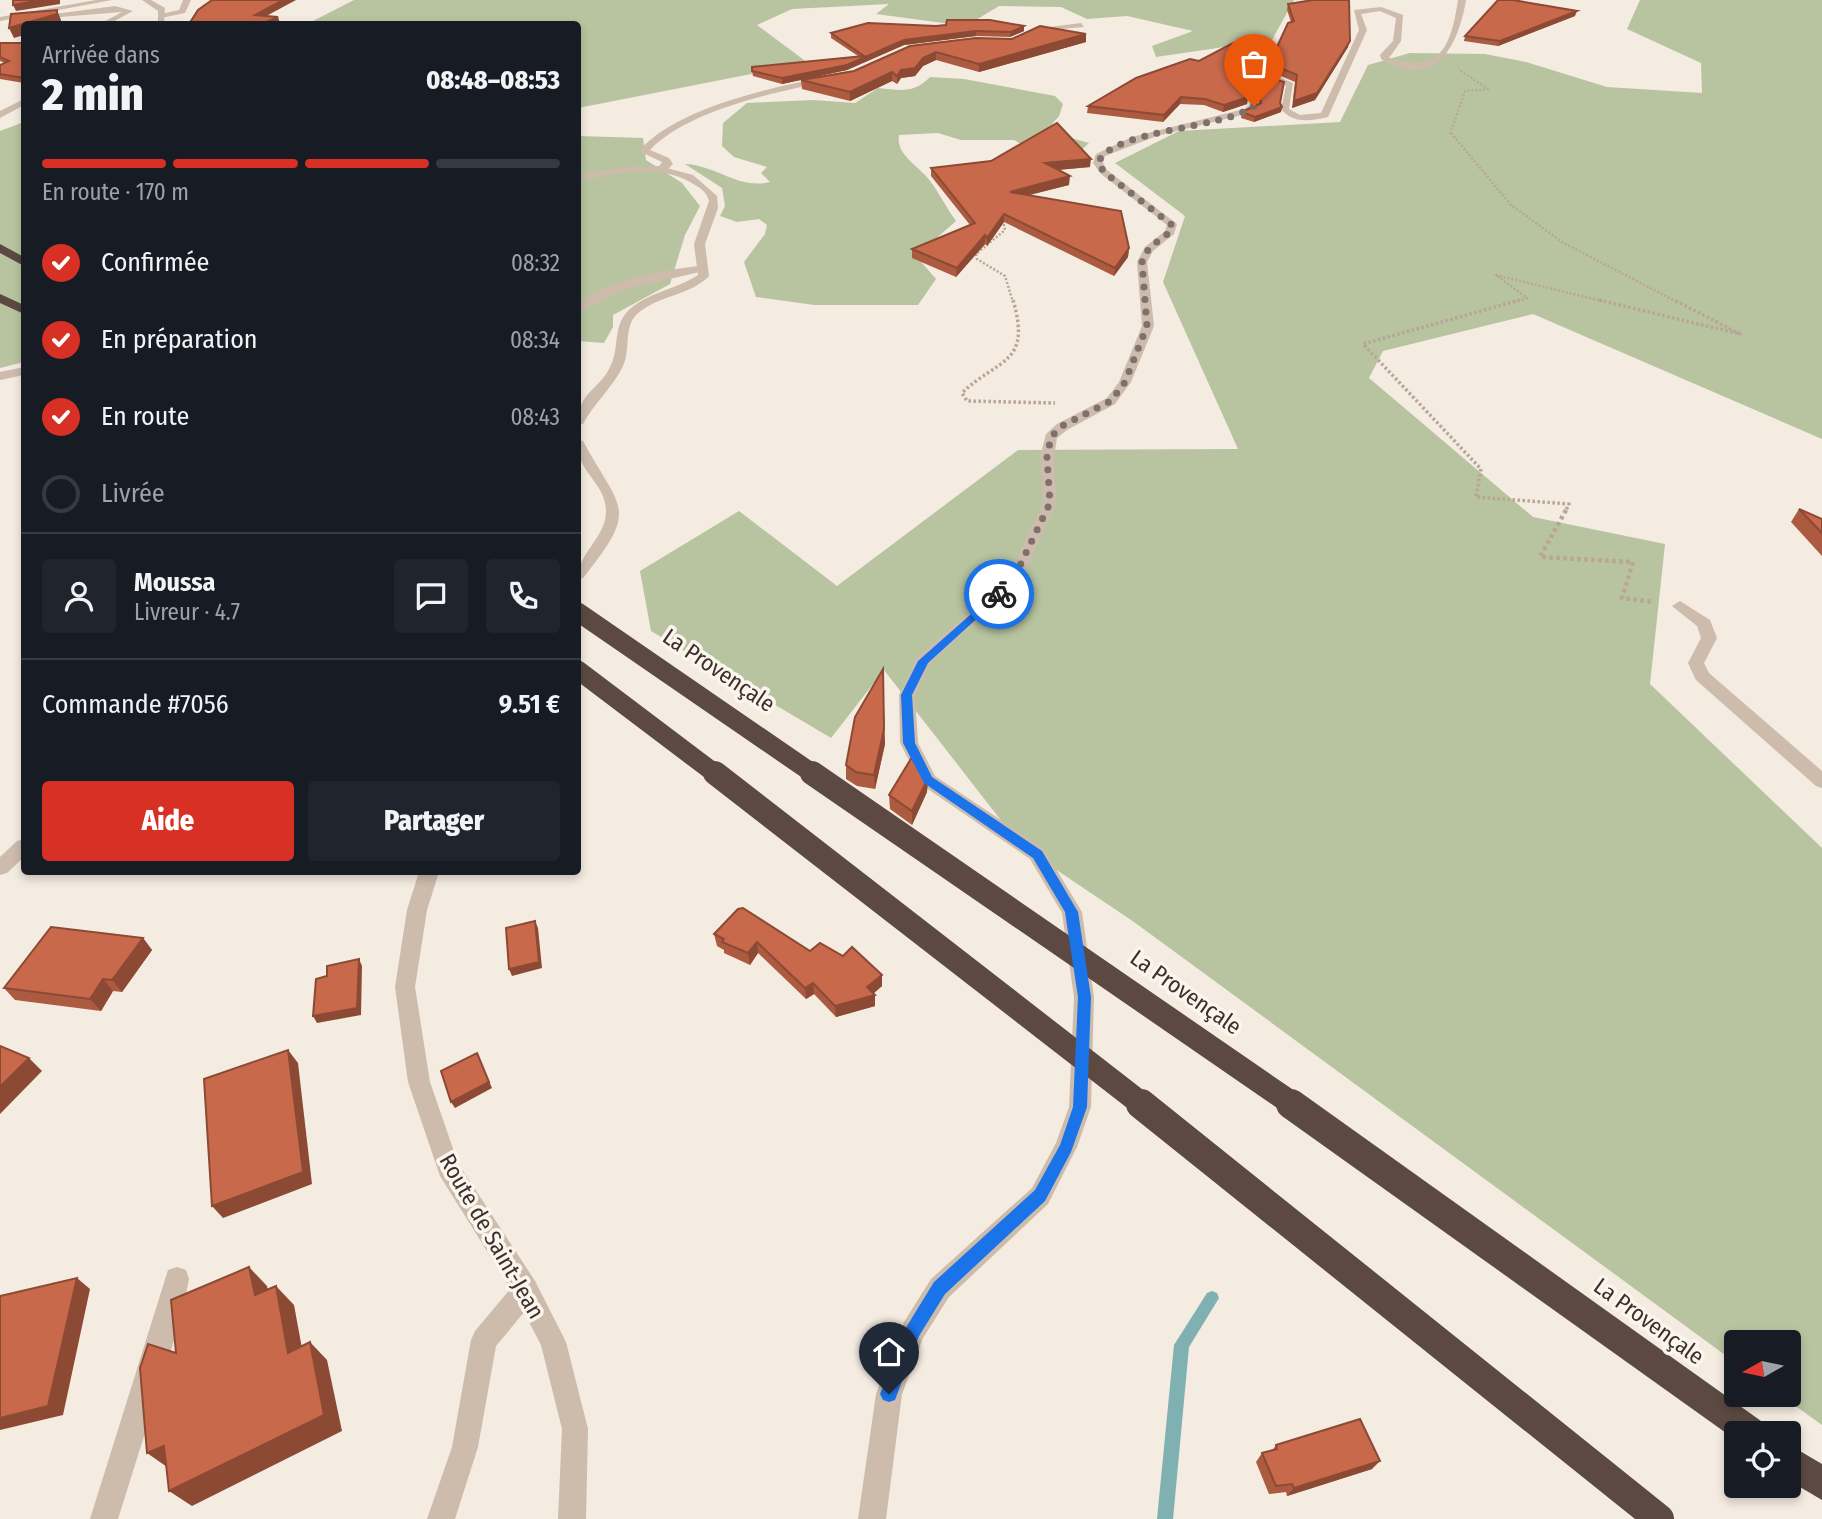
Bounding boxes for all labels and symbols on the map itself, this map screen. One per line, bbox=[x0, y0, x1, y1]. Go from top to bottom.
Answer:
pin bbox=[1224, 34, 1284, 106]
courier bbox=[964, 559, 1034, 629]
street label: La Provençale bbox=[658, 622, 780, 718]
street label: La Provençale bbox=[1125, 943, 1247, 1041]
street label: Route de Saint-Jean bbox=[433, 1149, 551, 1323]
street label: La Provençale bbox=[1588, 1272, 1710, 1370]
pin bbox=[859, 1322, 919, 1394]
north arrow bbox=[1724, 1330, 1801, 1407]

